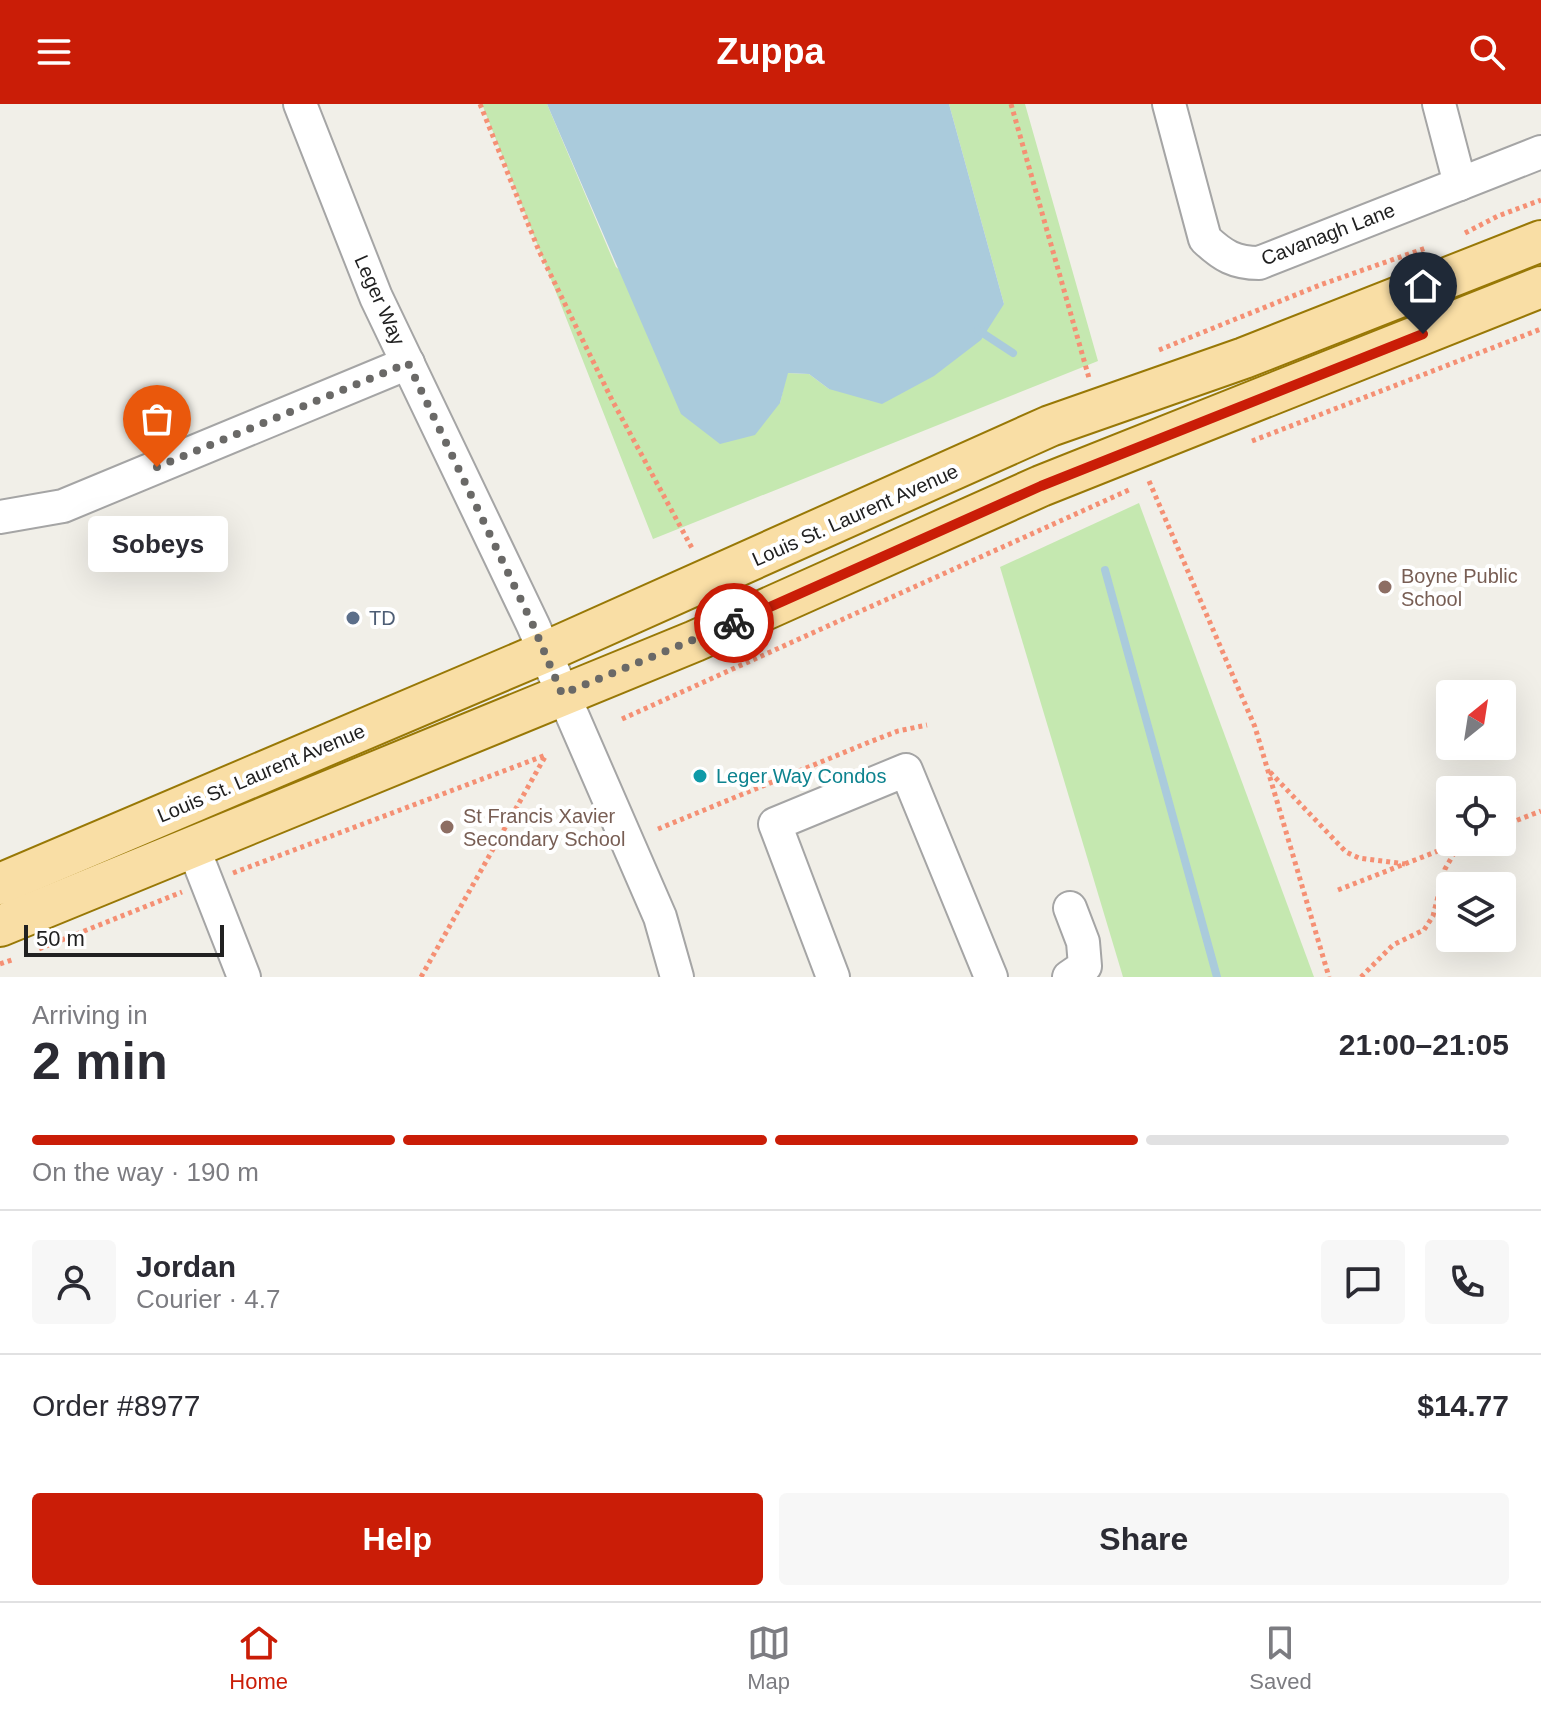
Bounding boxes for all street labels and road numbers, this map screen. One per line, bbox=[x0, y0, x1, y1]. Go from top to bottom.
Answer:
street label: Cavanagh Lane bbox=[1258, 198, 1398, 270]
street label: Leger Way bbox=[350, 252, 410, 348]
street label: Louis St. Laurent Avenue bbox=[749, 460, 961, 570]
street label: Louis St. Laurent Avenue bbox=[154, 719, 368, 827]

